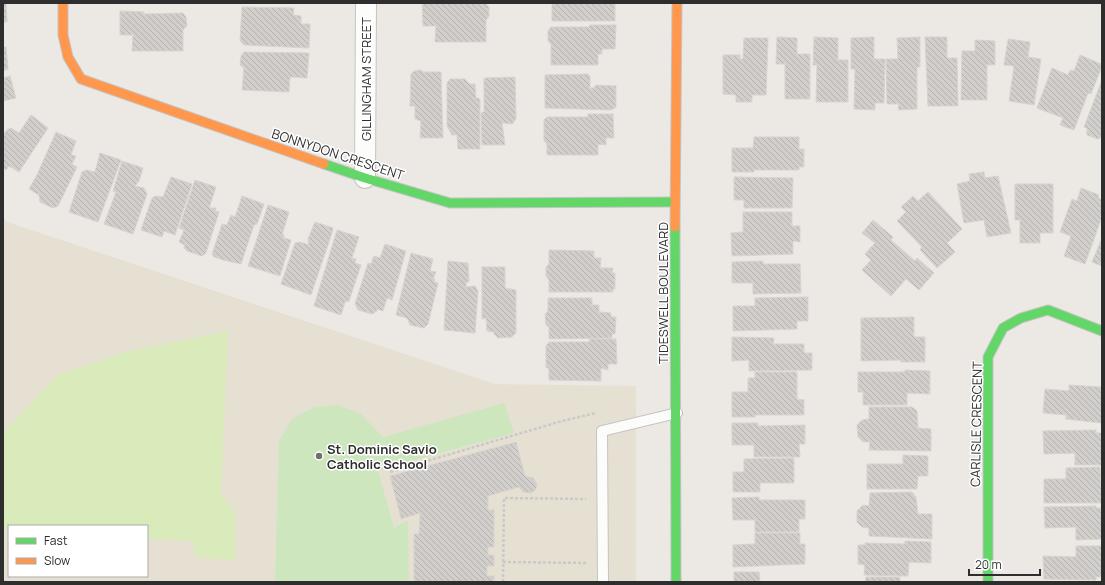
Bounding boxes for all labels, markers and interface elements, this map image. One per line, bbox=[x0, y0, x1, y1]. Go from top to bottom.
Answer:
street label: GILLINGHAM STREET bbox=[357, 17, 375, 141]
street label: BONNYDON CRESCENT bbox=[270, 124, 407, 184]
street label: TIDESWELL BOULEVARD bbox=[654, 222, 672, 364]
street label: CARLISLE CRESCENT bbox=[966, 361, 986, 487]
place label: St. Dominic Savio Catholic School bbox=[327, 440, 437, 473]
marker: St. Dominic Savio Catholic School bbox=[314, 451, 324, 461]
legend bbox=[8, 525, 148, 577]
text: Fast bbox=[44, 532, 68, 549]
scale bar bbox=[969, 551, 1040, 577]
text: Slow bbox=[44, 552, 70, 569]
text: 20 m bbox=[975, 556, 1002, 573]

